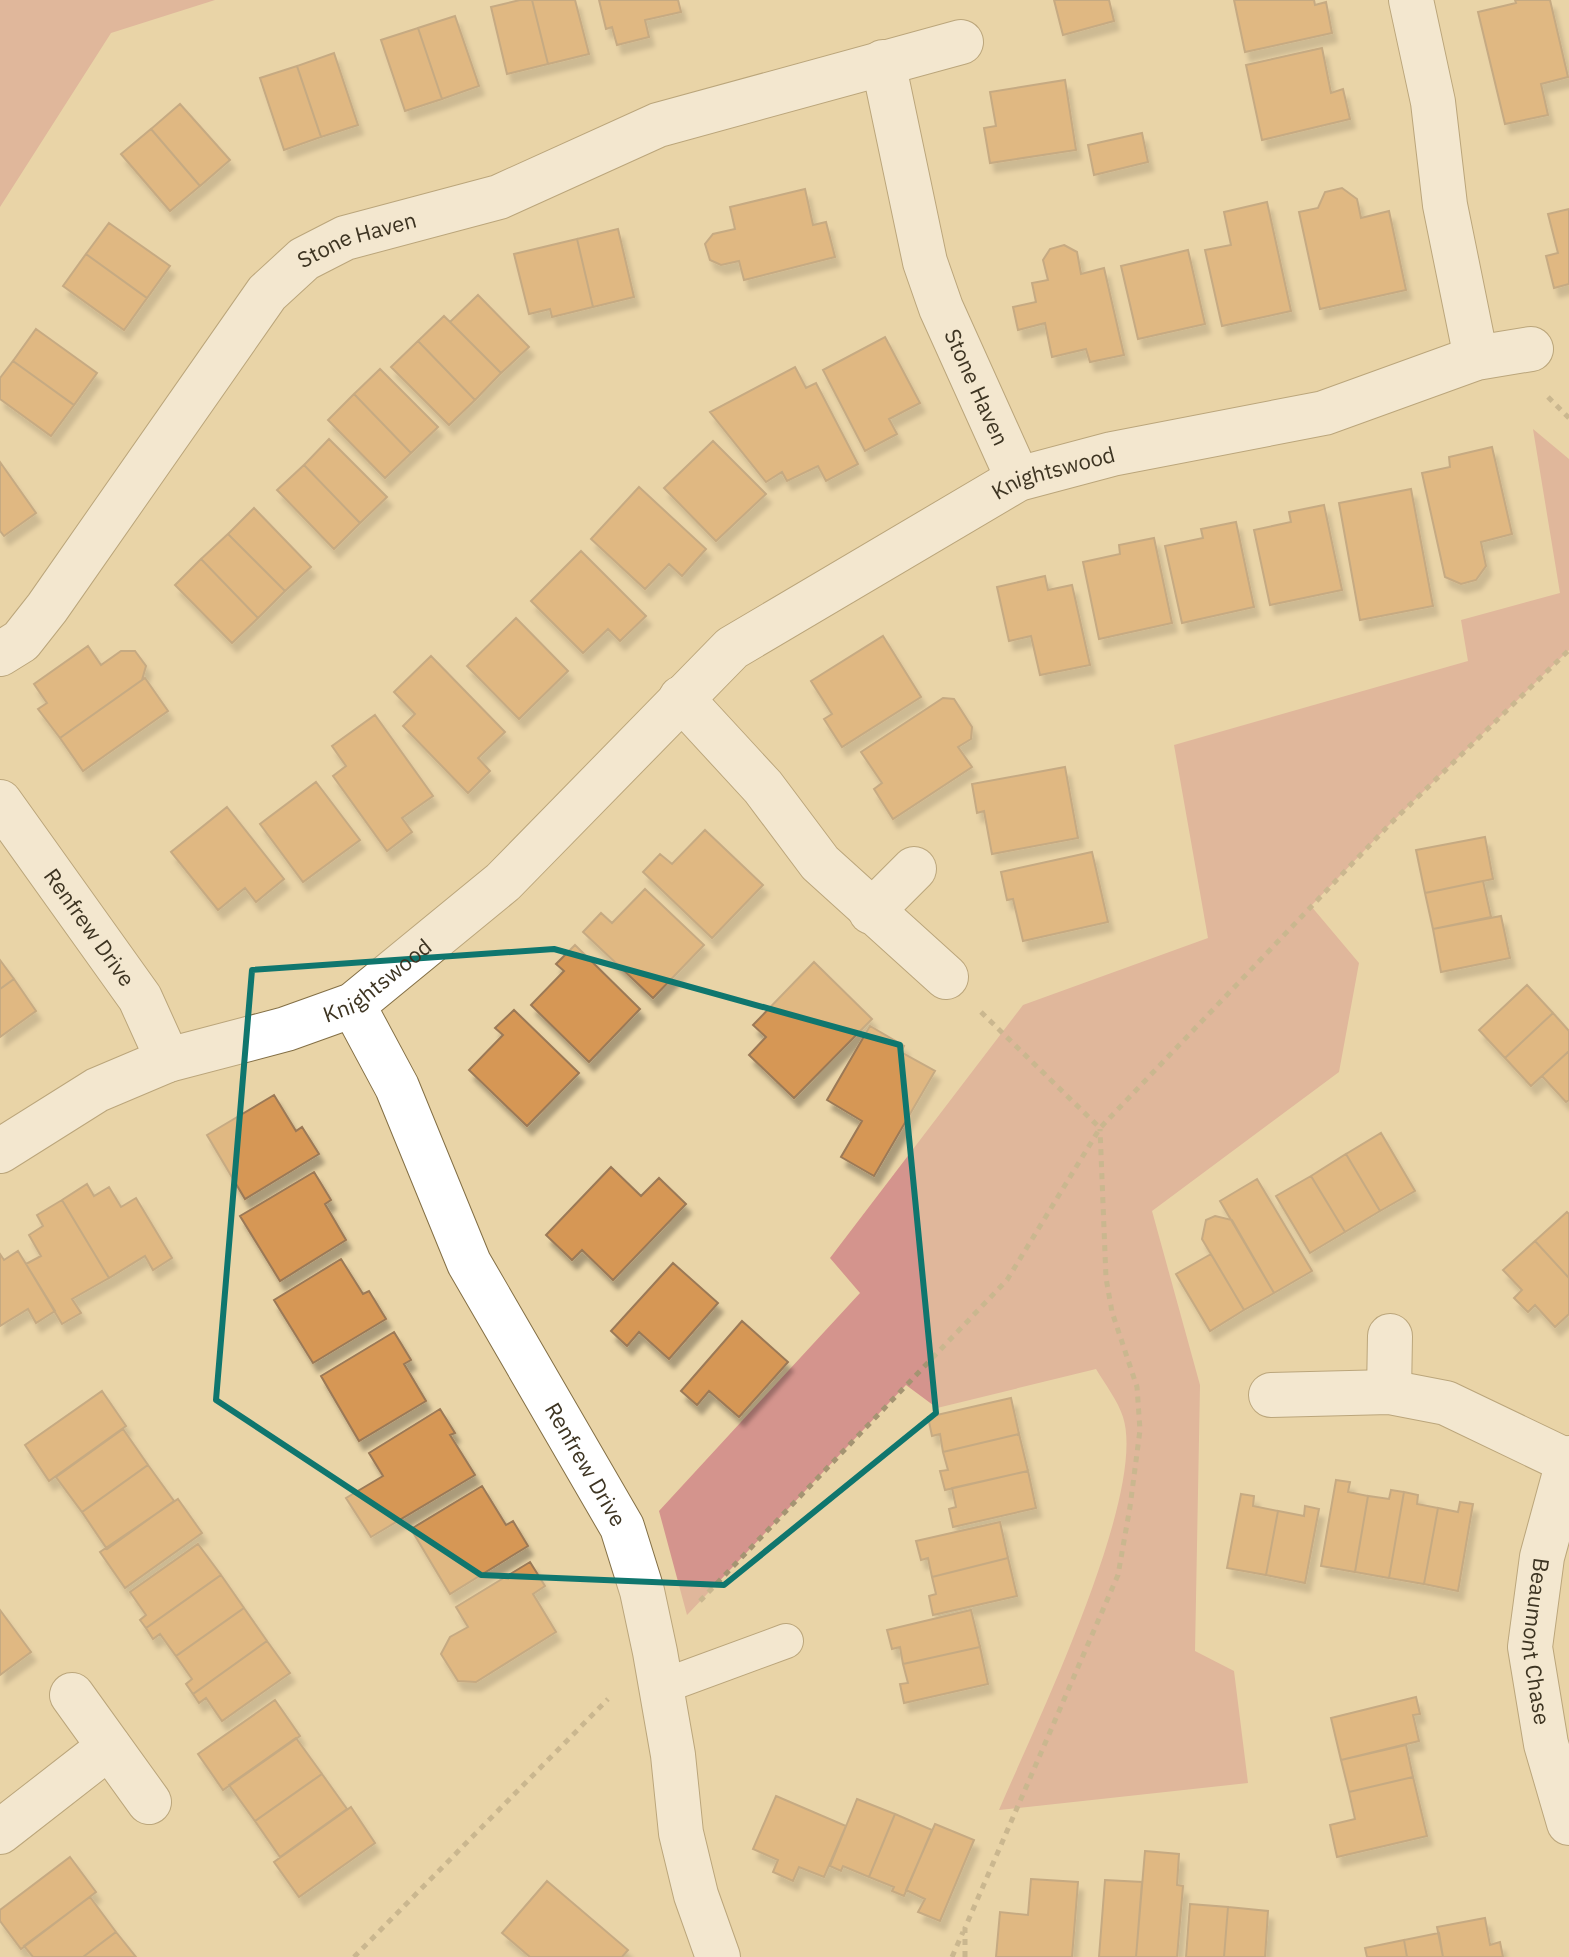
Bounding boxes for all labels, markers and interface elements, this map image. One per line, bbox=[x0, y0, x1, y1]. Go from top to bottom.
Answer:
street label: Stone Haven bbox=[292, 205, 419, 274]
street label: Stone Haven bbox=[938, 324, 1016, 450]
street label: Knightswood bbox=[986, 439, 1118, 506]
street label: Renfrew Drive bbox=[38, 862, 142, 992]
street label: Knightswood bbox=[319, 932, 437, 1029]
street label: Renfrew Drive bbox=[539, 1397, 633, 1531]
street label: Beaumont Chase bbox=[1515, 1556, 1558, 1727]

